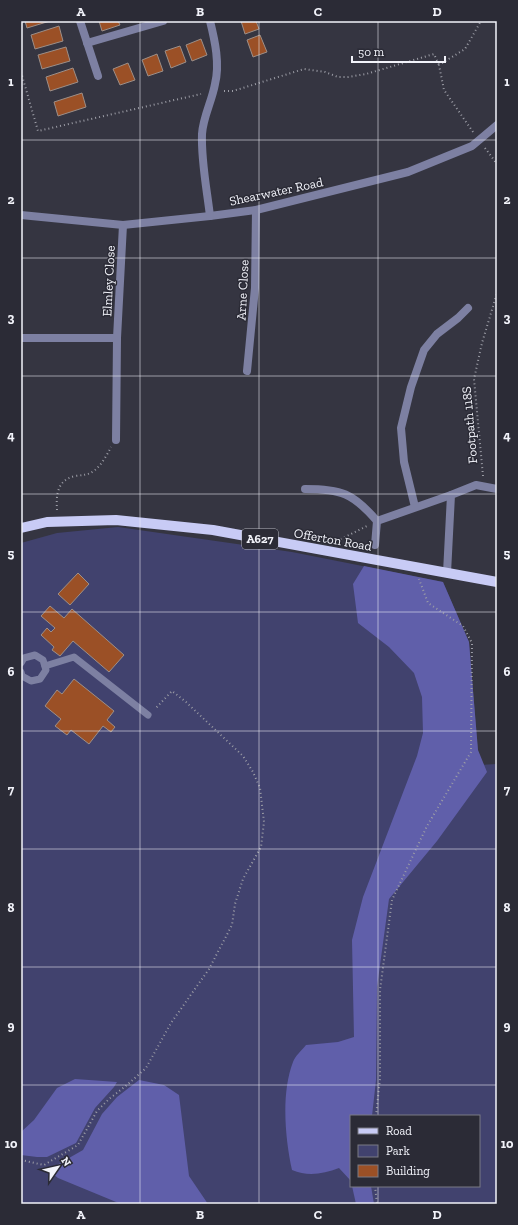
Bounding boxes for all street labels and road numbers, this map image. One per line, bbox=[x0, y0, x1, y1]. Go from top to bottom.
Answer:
street label: Shearwater Road bbox=[228, 174, 324, 209]
street label: Elmley Close bbox=[99, 245, 118, 317]
street label: Arne Close bbox=[233, 259, 252, 321]
street label: Footpath 118S bbox=[459, 386, 480, 464]
street label: Offerton Road bbox=[293, 525, 373, 554]
road number: A627 bbox=[242, 529, 278, 549]

